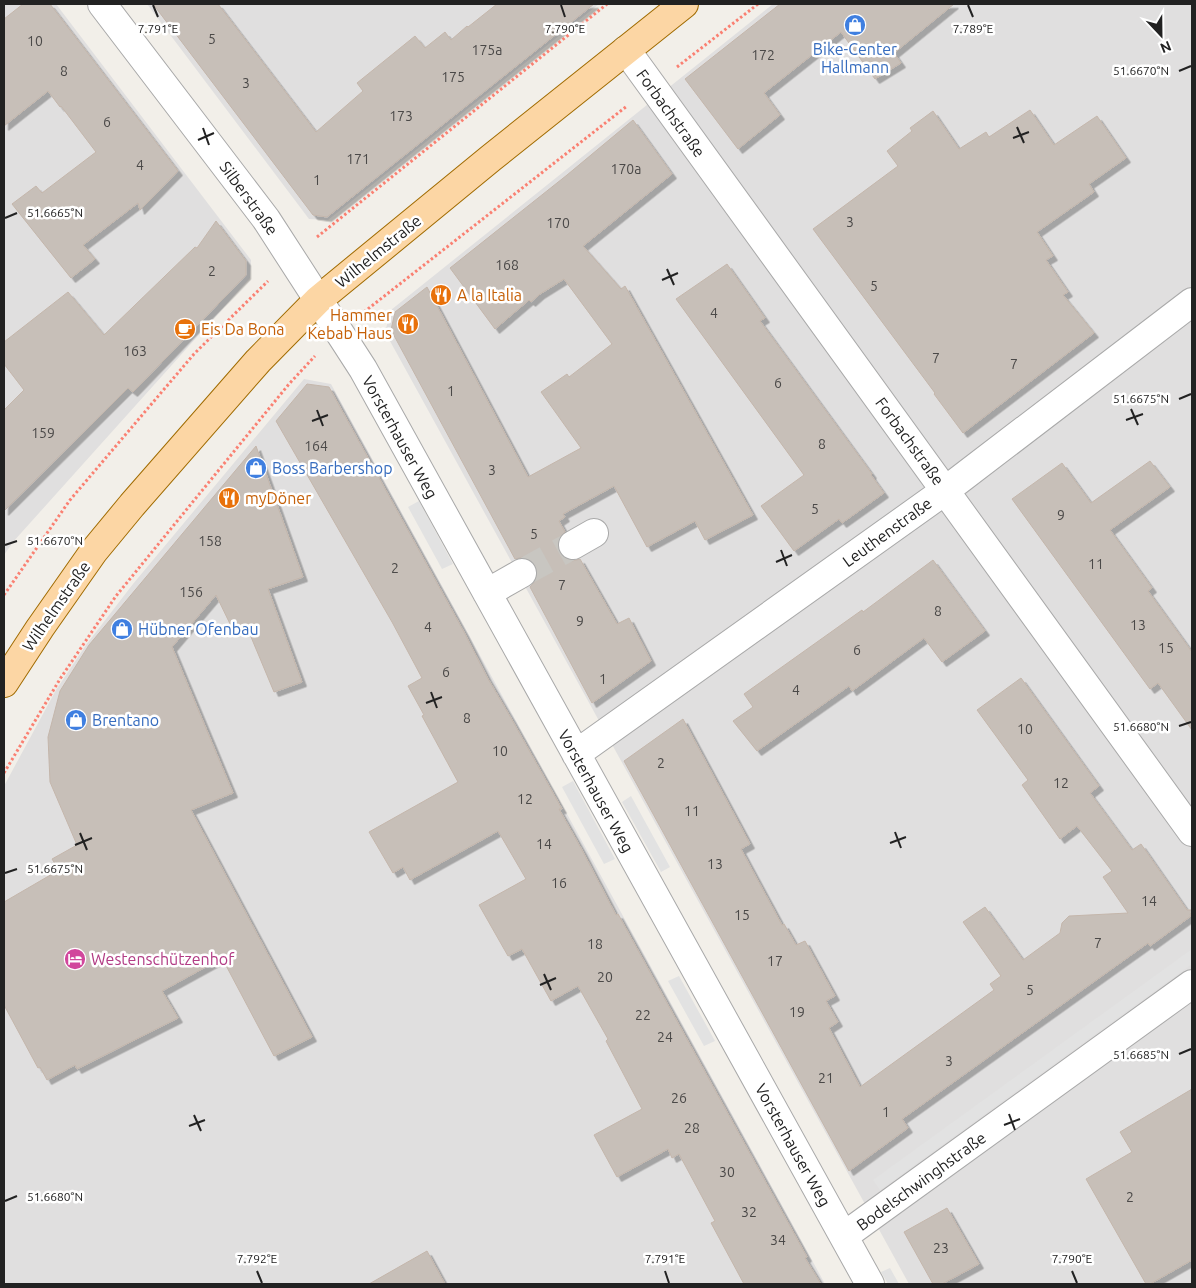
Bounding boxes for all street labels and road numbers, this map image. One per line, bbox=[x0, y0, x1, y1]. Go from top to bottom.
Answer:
street label: Forbachstraße bbox=[633, 66, 709, 160]
street label: Silberstraße bbox=[216, 158, 282, 238]
street label: Wilhelmstraße bbox=[331, 211, 425, 291]
street label: Vorsterhauser Weg bbox=[359, 372, 441, 502]
street label: Forbachstraße bbox=[872, 394, 948, 488]
street label: Leuthenstraße bbox=[839, 494, 935, 570]
street label: Wilhelmstraße bbox=[18, 558, 94, 654]
street label: Vorsterhauser Weg bbox=[555, 726, 637, 856]
street label: Vorsterhauser Weg bbox=[752, 1080, 834, 1210]
street label: Bodelschwinghstraße bbox=[853, 1128, 989, 1234]

